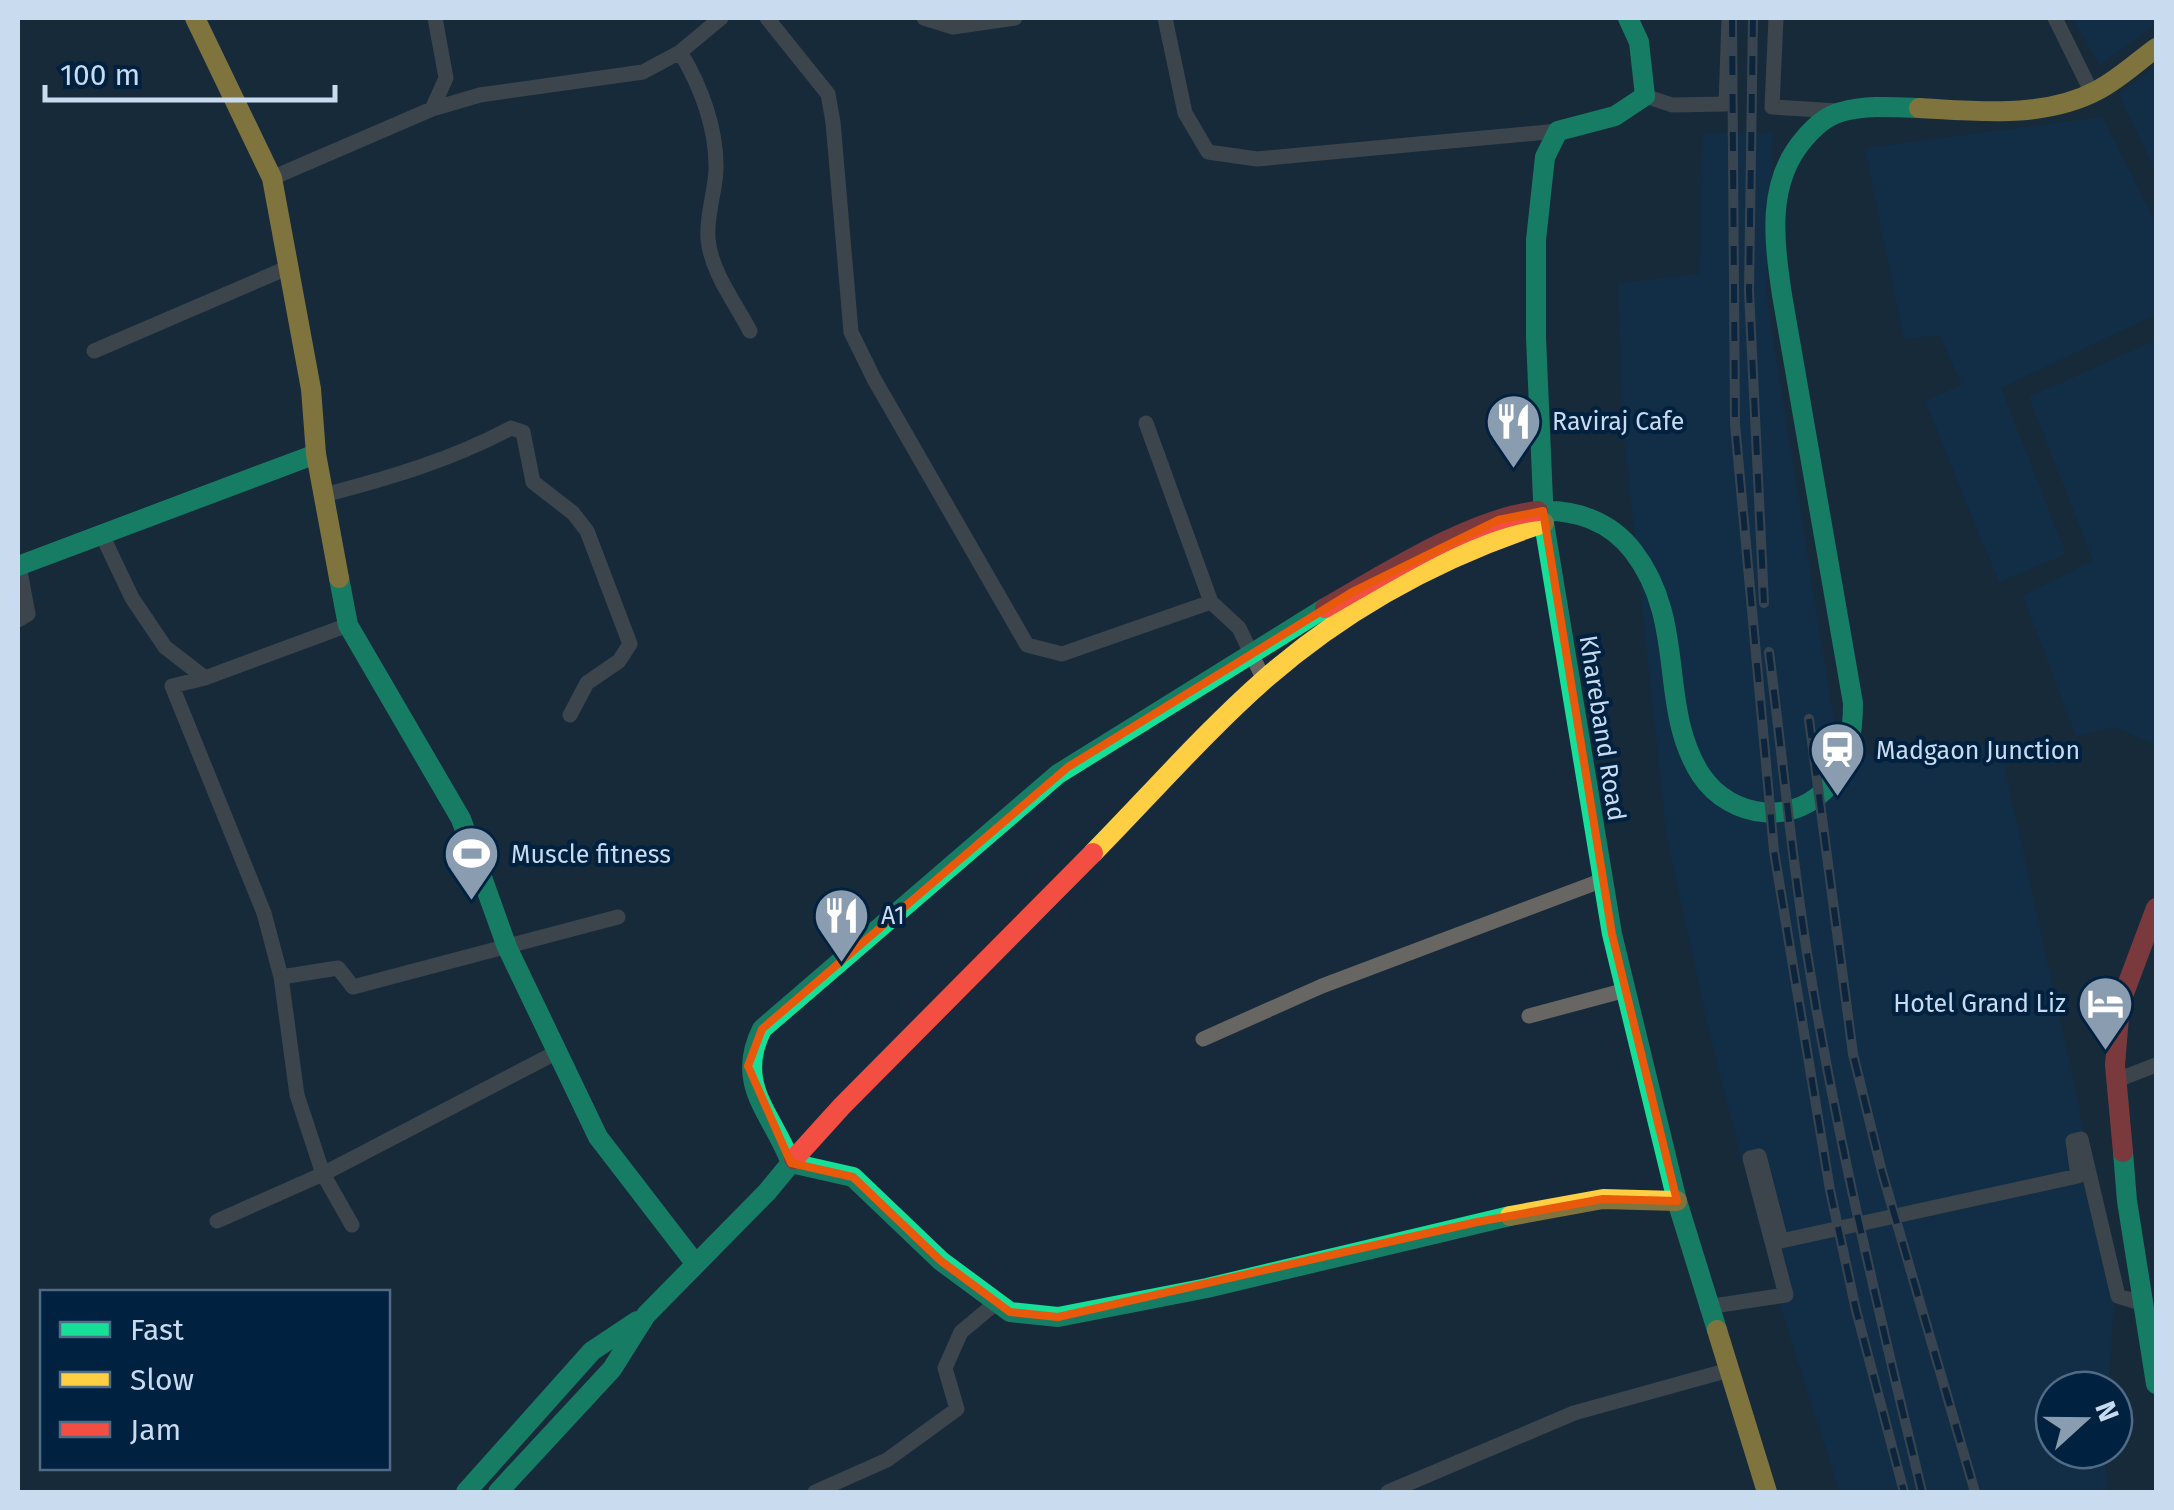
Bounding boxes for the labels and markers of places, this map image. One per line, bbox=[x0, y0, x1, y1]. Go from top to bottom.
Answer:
restaurant icon: Raviraj Cafe bbox=[1483, 391, 1543, 470]
place label: Raviraj Cafe bbox=[1552, 407, 1684, 437]
station icon: Madgaon Junction bbox=[1807, 720, 1867, 799]
place label: Madgaon Junction bbox=[1876, 736, 2080, 766]
sports icon: Muscle fitness bbox=[442, 824, 502, 903]
place label: Muscle fitness bbox=[511, 840, 671, 870]
restaurant icon: A1 bbox=[812, 885, 872, 964]
place label: A1 bbox=[881, 901, 905, 931]
hotel icon: Hotel Grand Liz bbox=[2075, 973, 2135, 1052]
place label: Hotel Grand Liz bbox=[1893, 989, 2066, 1019]

